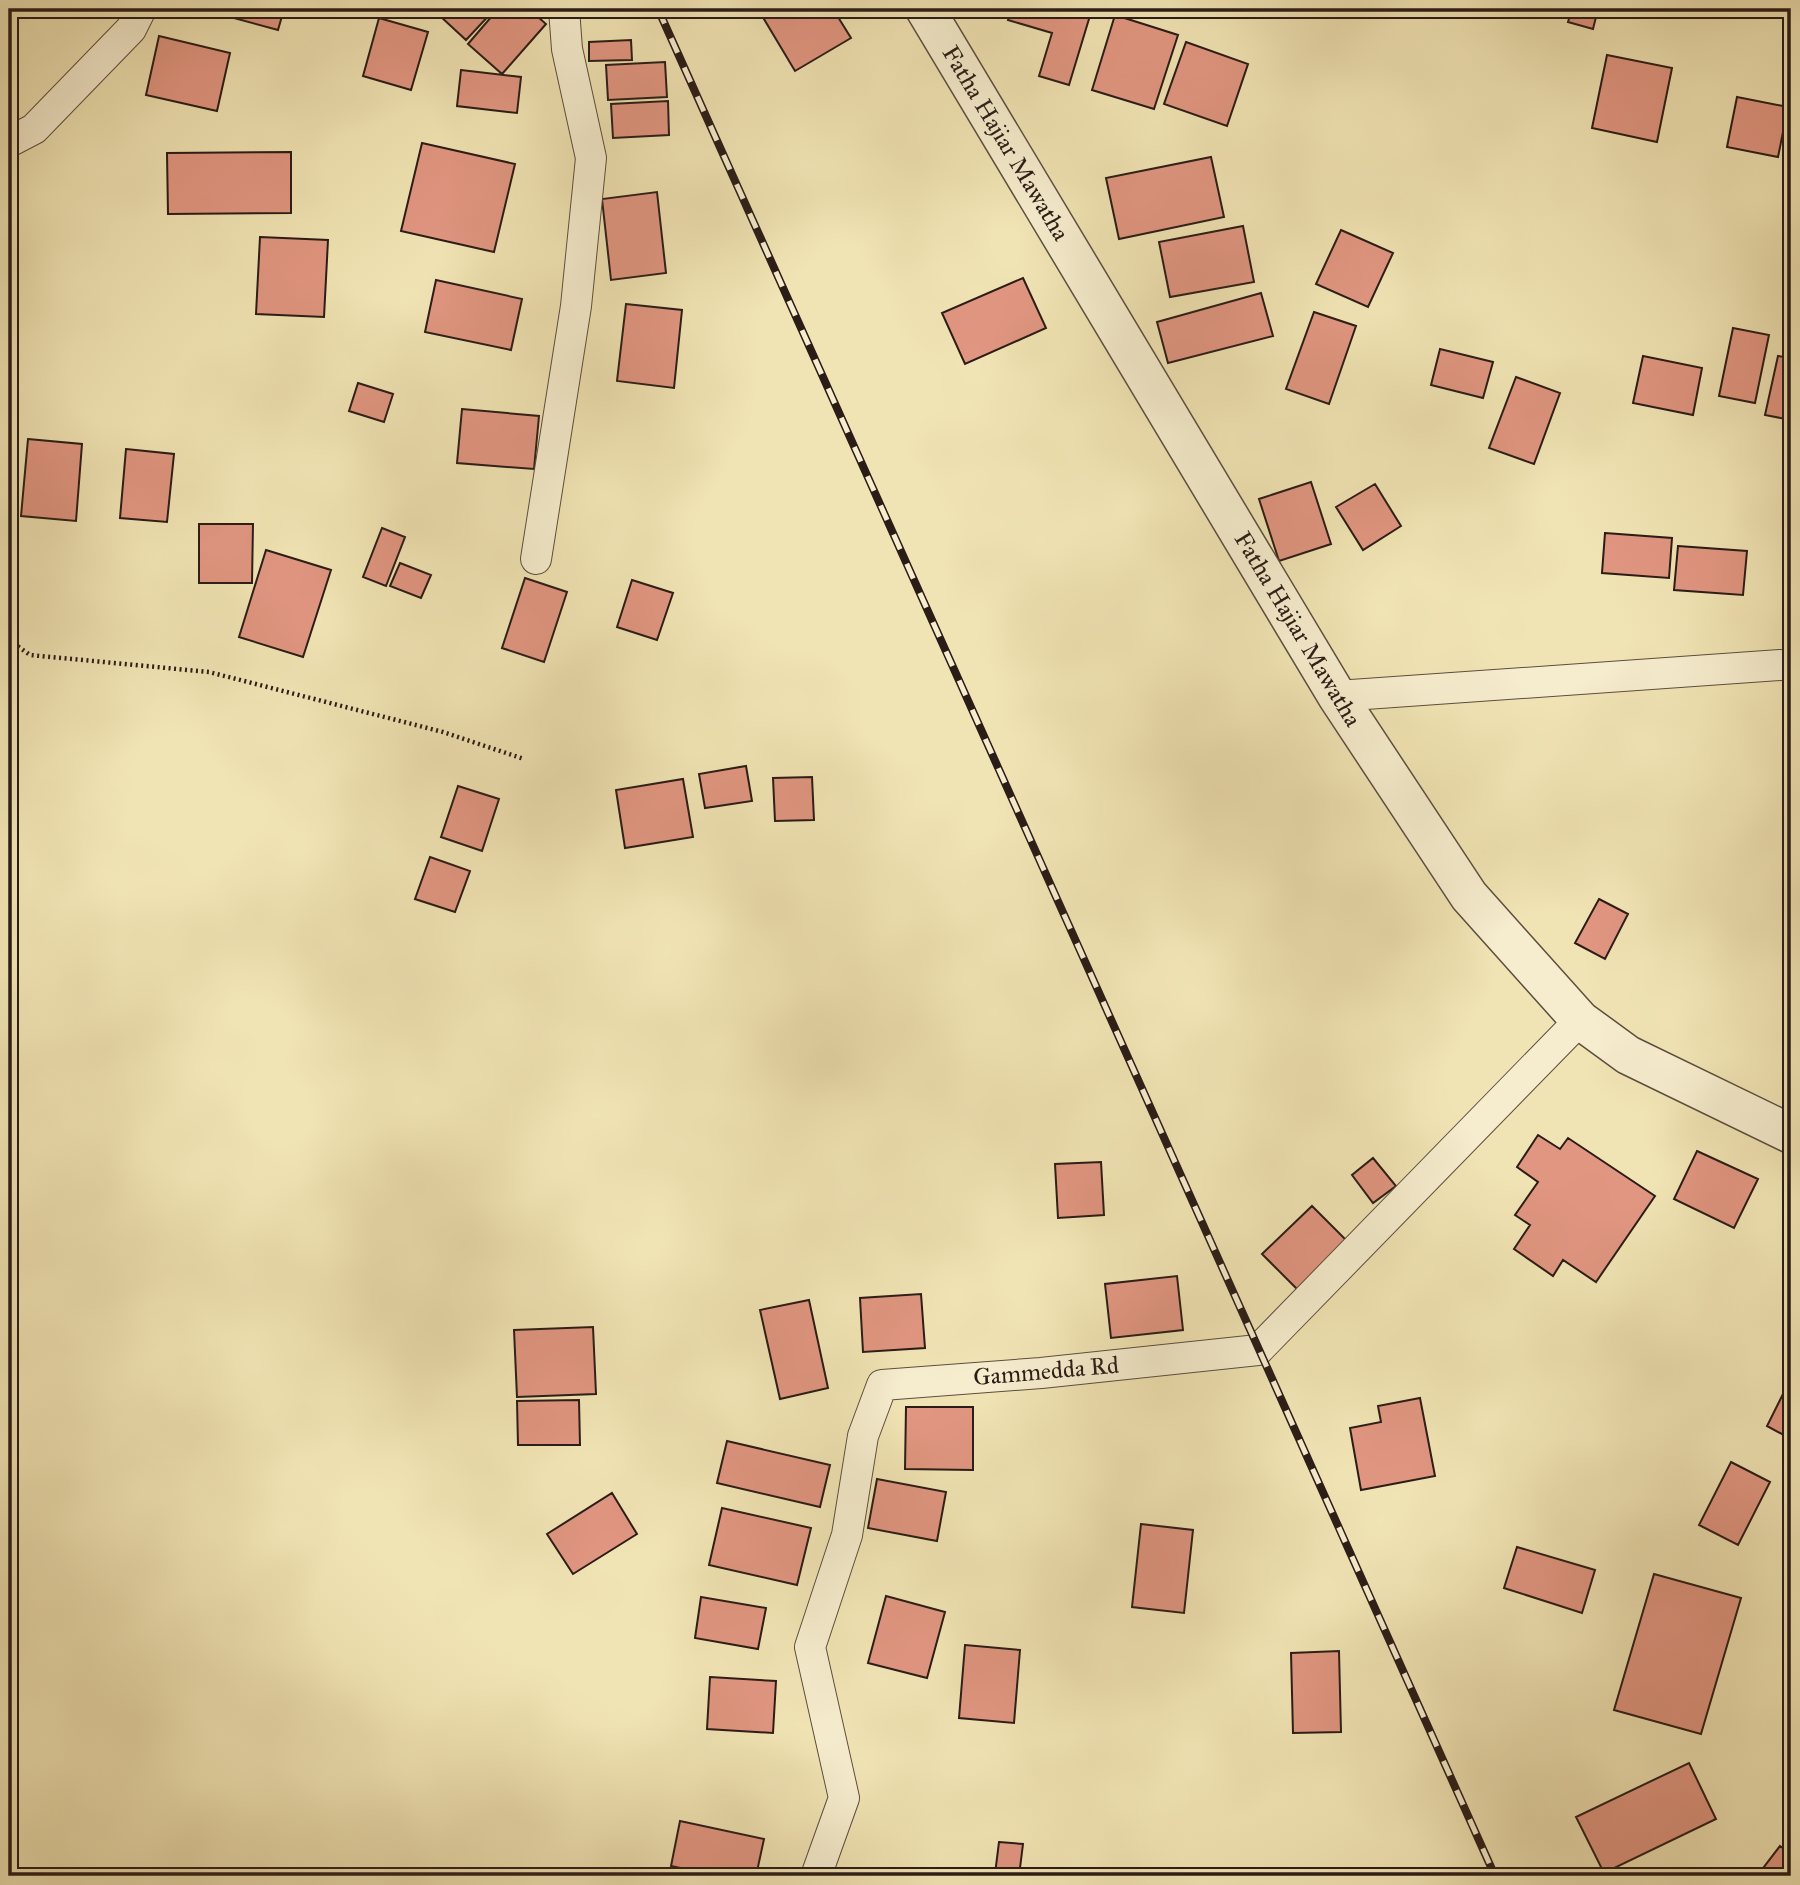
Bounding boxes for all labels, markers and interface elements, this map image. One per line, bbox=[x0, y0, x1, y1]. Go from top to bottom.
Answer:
street label: Fatha Hajiar Mawatha bbox=[936, 40, 1077, 247]
street label: Fatha Hajiar Mawatha bbox=[1228, 526, 1369, 733]
street label: Gammedda Rd bbox=[972, 1350, 1120, 1392]

